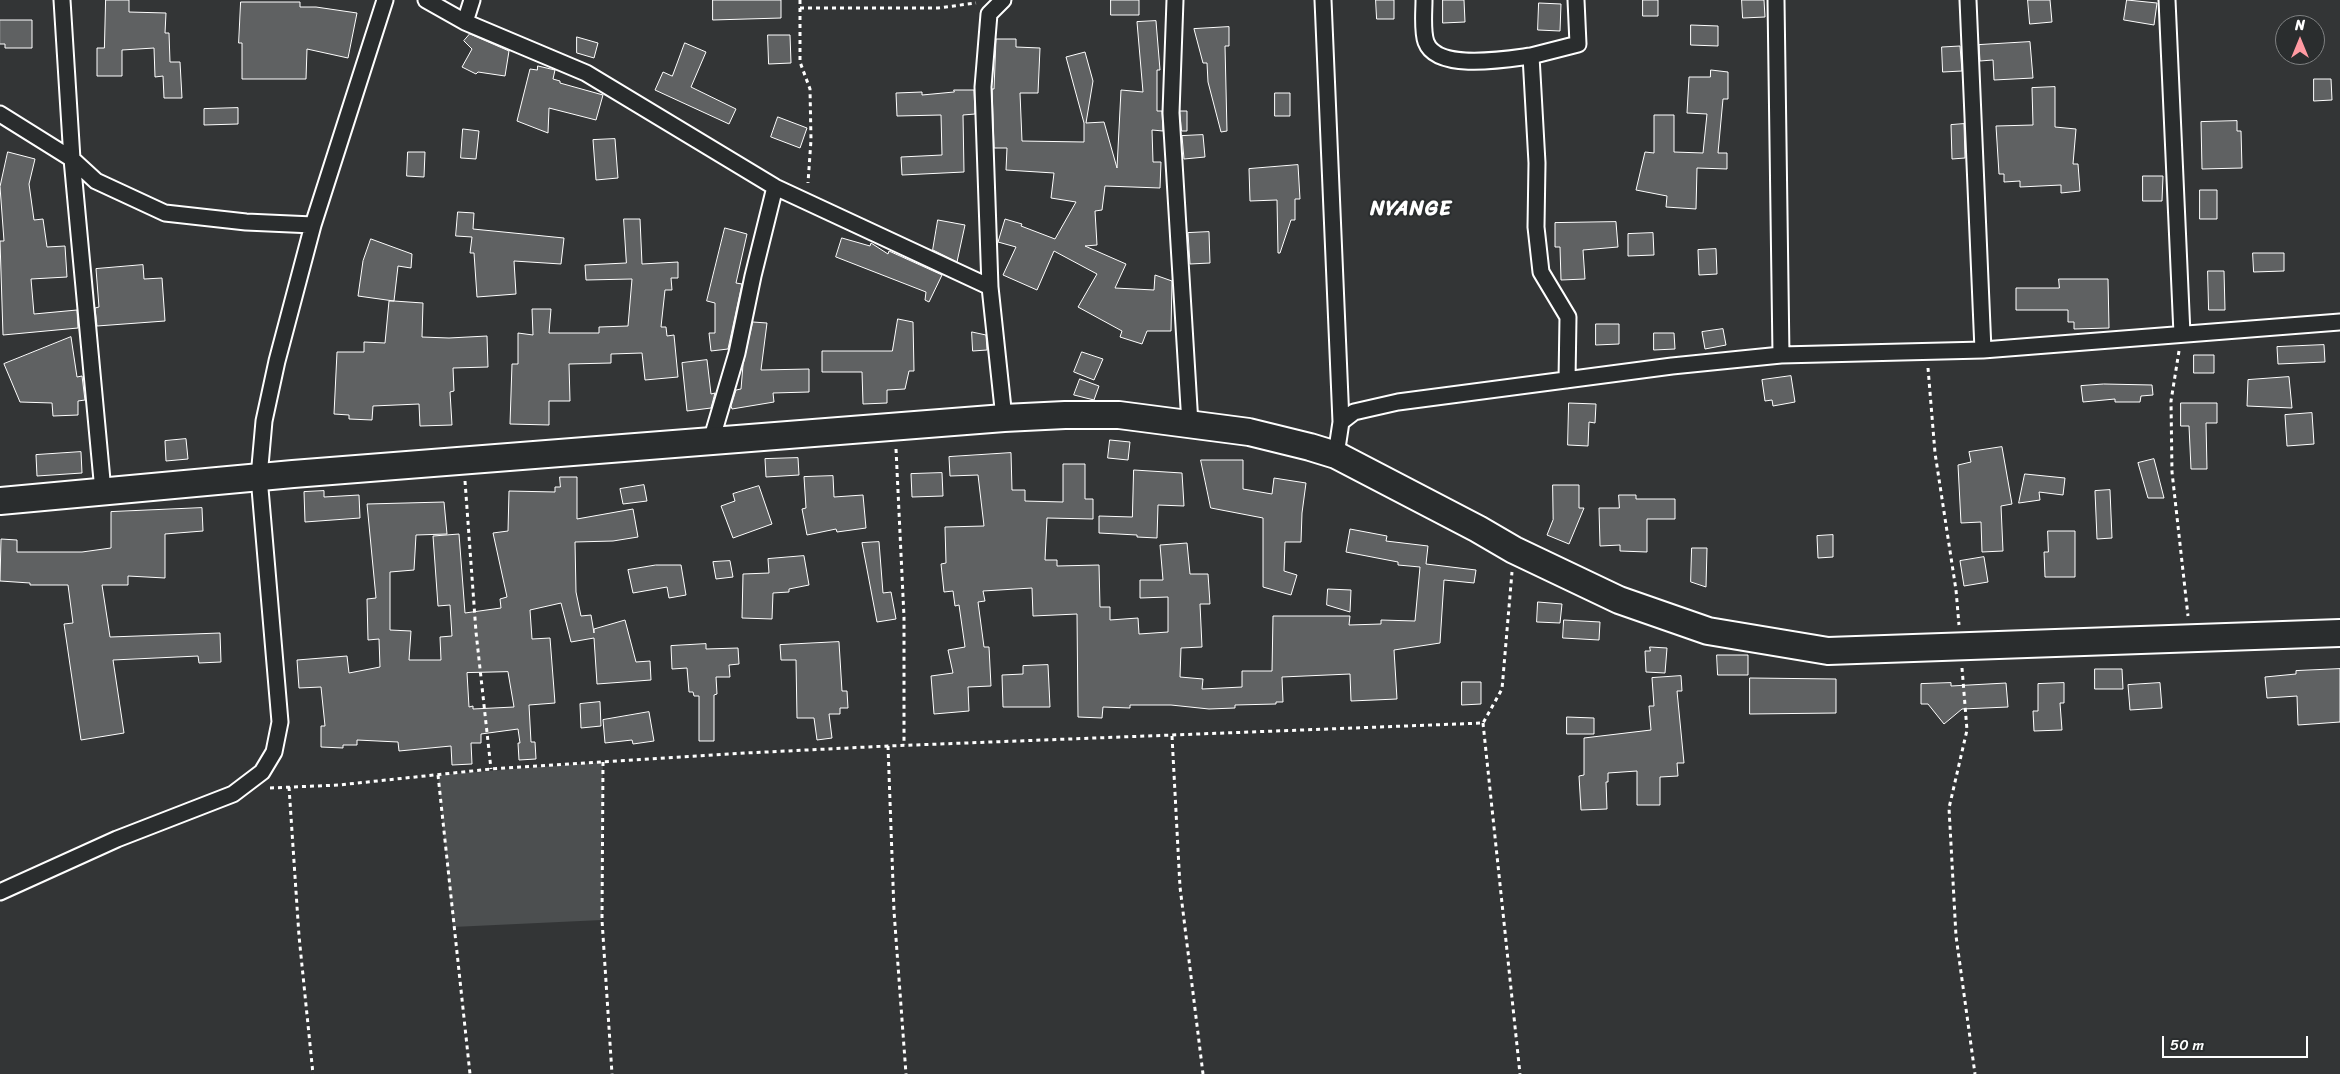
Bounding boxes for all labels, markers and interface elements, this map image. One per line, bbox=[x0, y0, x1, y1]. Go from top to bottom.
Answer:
text: N bbox=[2295, 13, 2305, 38]
north arrow bbox=[2275, 15, 2325, 65]
district label: NYANGE bbox=[1369, 197, 1453, 223]
scale bar bbox=[2165, 1026, 2311, 1058]
text: 50 m bbox=[2170, 1032, 2204, 1058]

